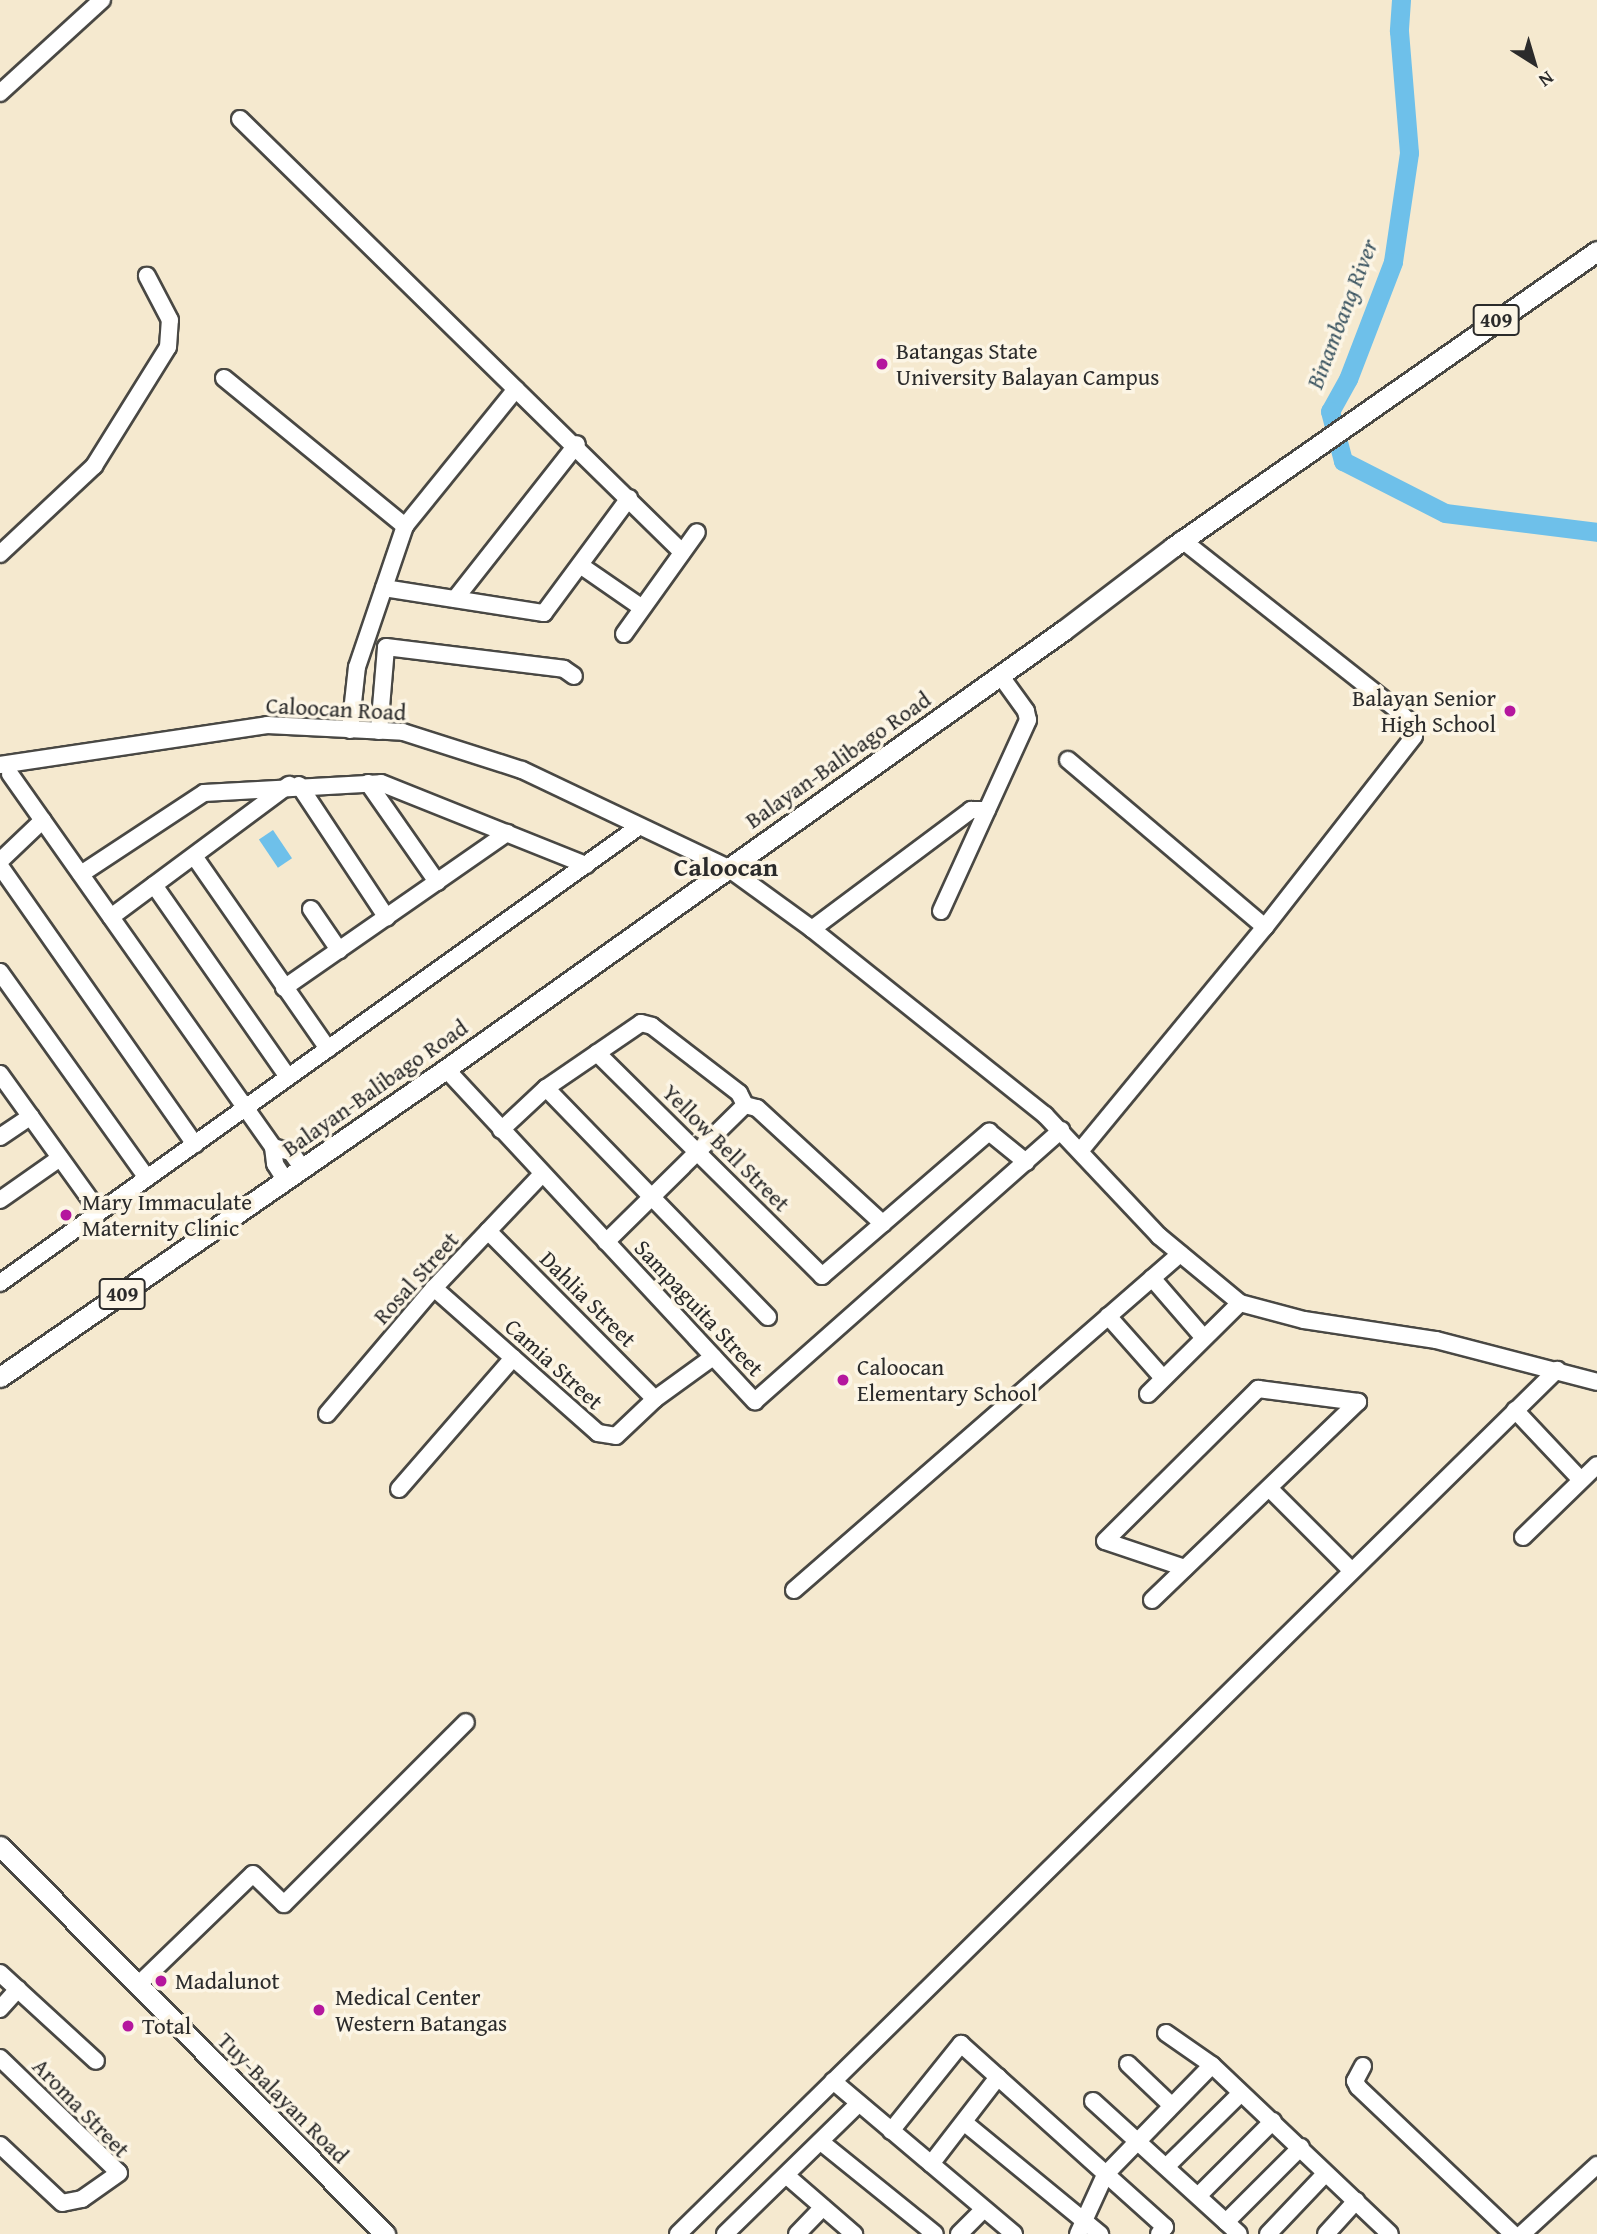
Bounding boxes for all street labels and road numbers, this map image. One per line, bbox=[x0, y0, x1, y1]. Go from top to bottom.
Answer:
road number: 409 bbox=[1472, 302, 1520, 338]
street label: Balayan-Balibago Road bbox=[740, 686, 936, 834]
street label: Caloocan Road bbox=[265, 692, 407, 726]
street label: Balayan-Balibago Road bbox=[277, 1014, 473, 1162]
street label: Yellow Bell Street bbox=[657, 1079, 795, 1217]
street label: Rosal Street bbox=[367, 1226, 465, 1330]
street label: Sampaguita Street bbox=[629, 1234, 769, 1382]
street label: Dahlia Street bbox=[534, 1245, 642, 1353]
road number: 409 bbox=[97, 1276, 146, 1312]
street label: Camia Street bbox=[499, 1313, 609, 1415]
street label: Tuy-Balayan Road bbox=[212, 2027, 354, 2169]
street label: Aroma Street bbox=[27, 2052, 135, 2164]

